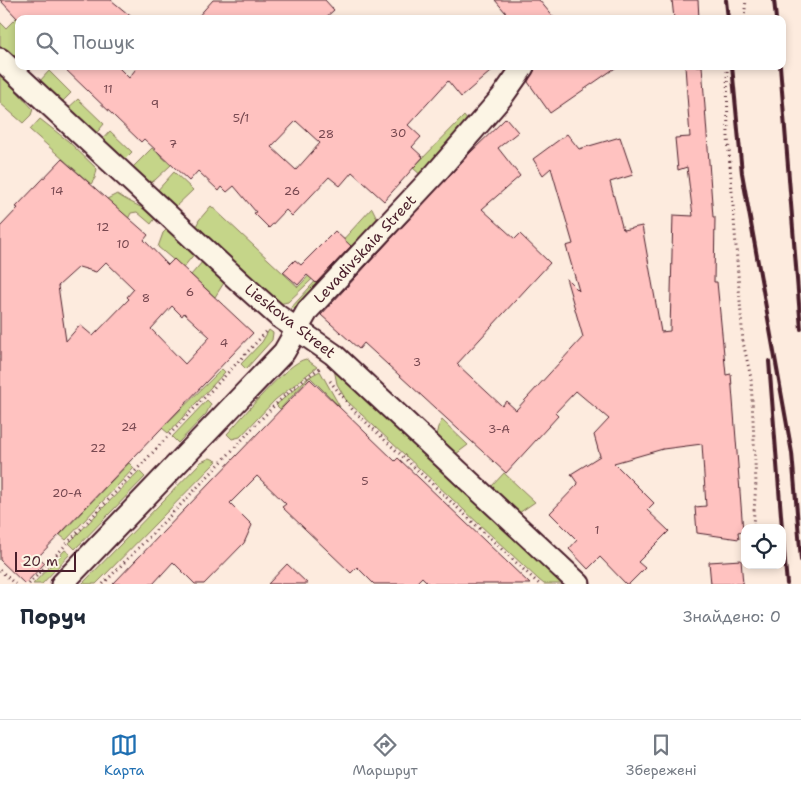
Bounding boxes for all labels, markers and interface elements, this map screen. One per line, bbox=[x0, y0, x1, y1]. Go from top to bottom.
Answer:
search box bbox=[15, 15, 786, 70]
icon: search bbox=[33, 29, 61, 57]
text: Пошук bbox=[73, 30, 135, 55]
house number: 11 bbox=[103, 81, 113, 97]
house number: 9 bbox=[151, 96, 159, 112]
house number: 5/1 bbox=[233, 110, 249, 126]
house number: 30 bbox=[390, 125, 406, 141]
house number: 28 bbox=[318, 126, 334, 142]
house number: 7 bbox=[169, 136, 177, 152]
house number: 14 bbox=[51, 183, 63, 199]
house number: 26 bbox=[284, 183, 300, 199]
street label: Levadivskaia Street bbox=[309, 190, 421, 308]
house number: 12 bbox=[97, 219, 109, 235]
house number: 10 bbox=[116, 236, 130, 252]
street label: Lieskova Street bbox=[240, 279, 340, 363]
house number: 6 bbox=[186, 284, 194, 300]
house number: 8 bbox=[142, 290, 150, 306]
house number: 4 bbox=[220, 335, 228, 351]
house number: 3 bbox=[413, 354, 421, 370]
house number: 24 bbox=[121, 419, 137, 435]
house number: 3-А bbox=[488, 421, 510, 437]
house number: 22 bbox=[90, 440, 106, 456]
house number: 5 bbox=[361, 473, 369, 489]
house number: 20-А bbox=[52, 485, 82, 501]
house number: 1 bbox=[594, 522, 600, 538]
map controls bbox=[741, 524, 786, 569]
button: locate bbox=[741, 524, 786, 569]
scale bar bbox=[15, 549, 76, 572]
text: 20 m bbox=[22, 552, 58, 570]
text: Поруч bbox=[20, 603, 86, 631]
text: Знайдено: 0 bbox=[683, 606, 781, 627]
tab: Карта bbox=[104, 731, 144, 779]
tab: Маршрут bbox=[352, 731, 418, 779]
tab: Збережені bbox=[626, 731, 697, 779]

